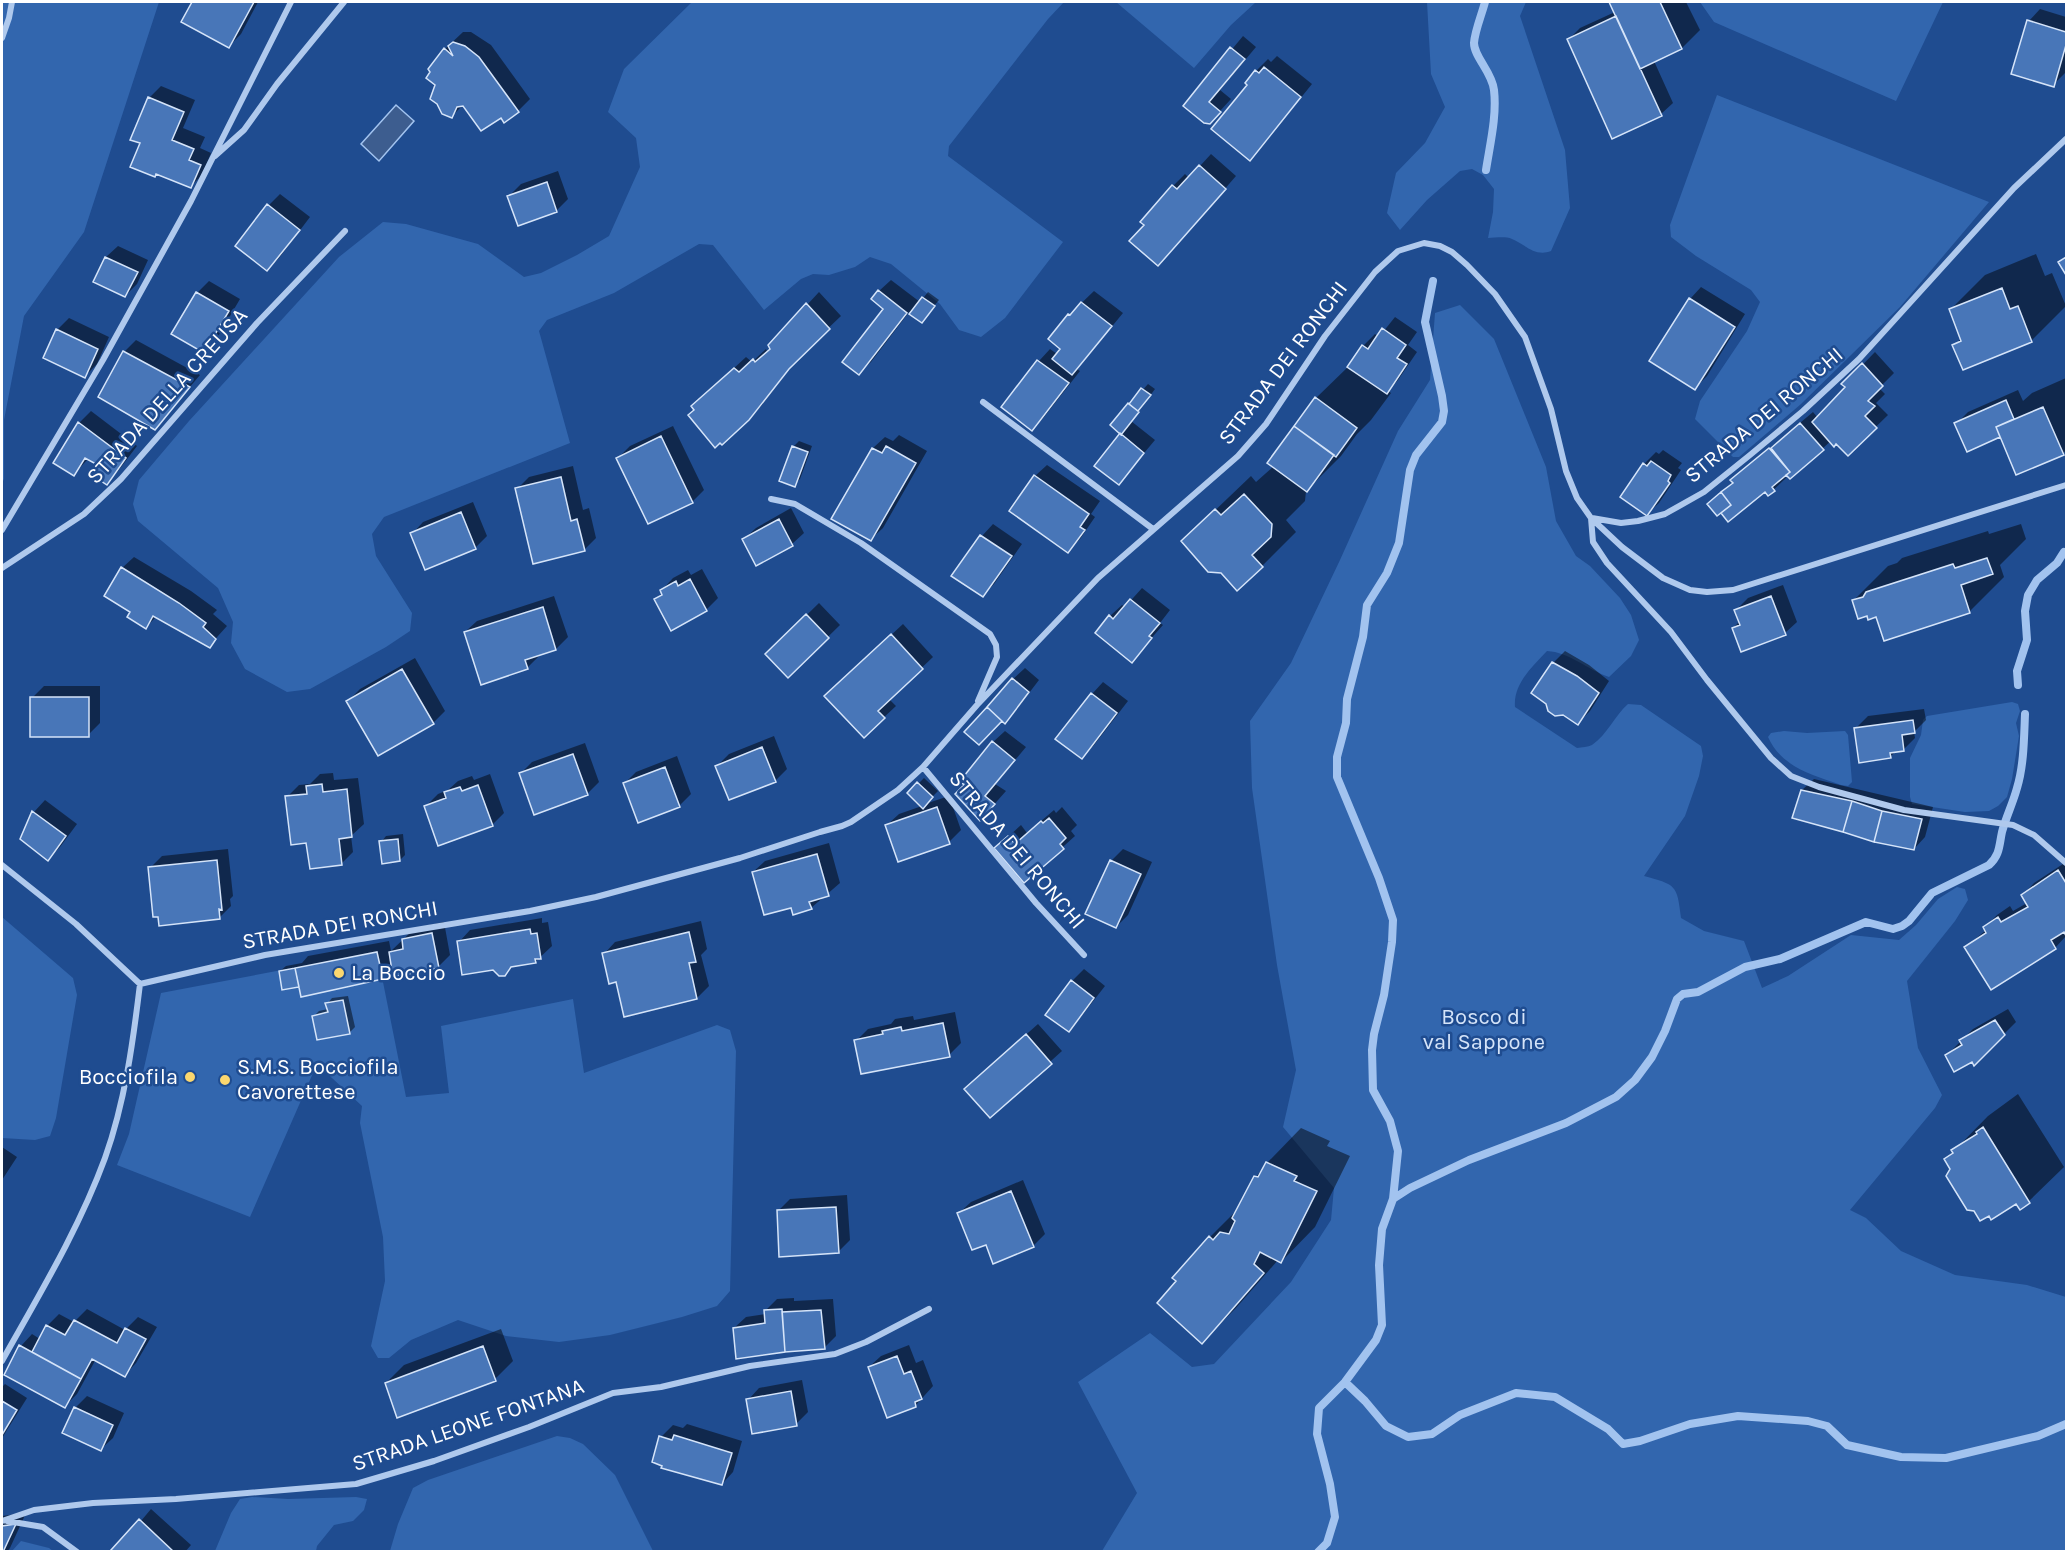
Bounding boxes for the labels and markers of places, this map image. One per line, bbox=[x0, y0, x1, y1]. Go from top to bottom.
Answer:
place label: La Boccio bbox=[351, 960, 446, 986]
marker: La Boccio bbox=[332, 966, 346, 980]
place label: S.M.S. Bocciofila Cavorettese bbox=[237, 1054, 399, 1105]
place label: Bocciofila bbox=[79, 1064, 178, 1090]
marker: Bocciofila bbox=[183, 1070, 197, 1084]
marker: S.M.S. Bocciofila Cavorettese bbox=[218, 1073, 232, 1087]

